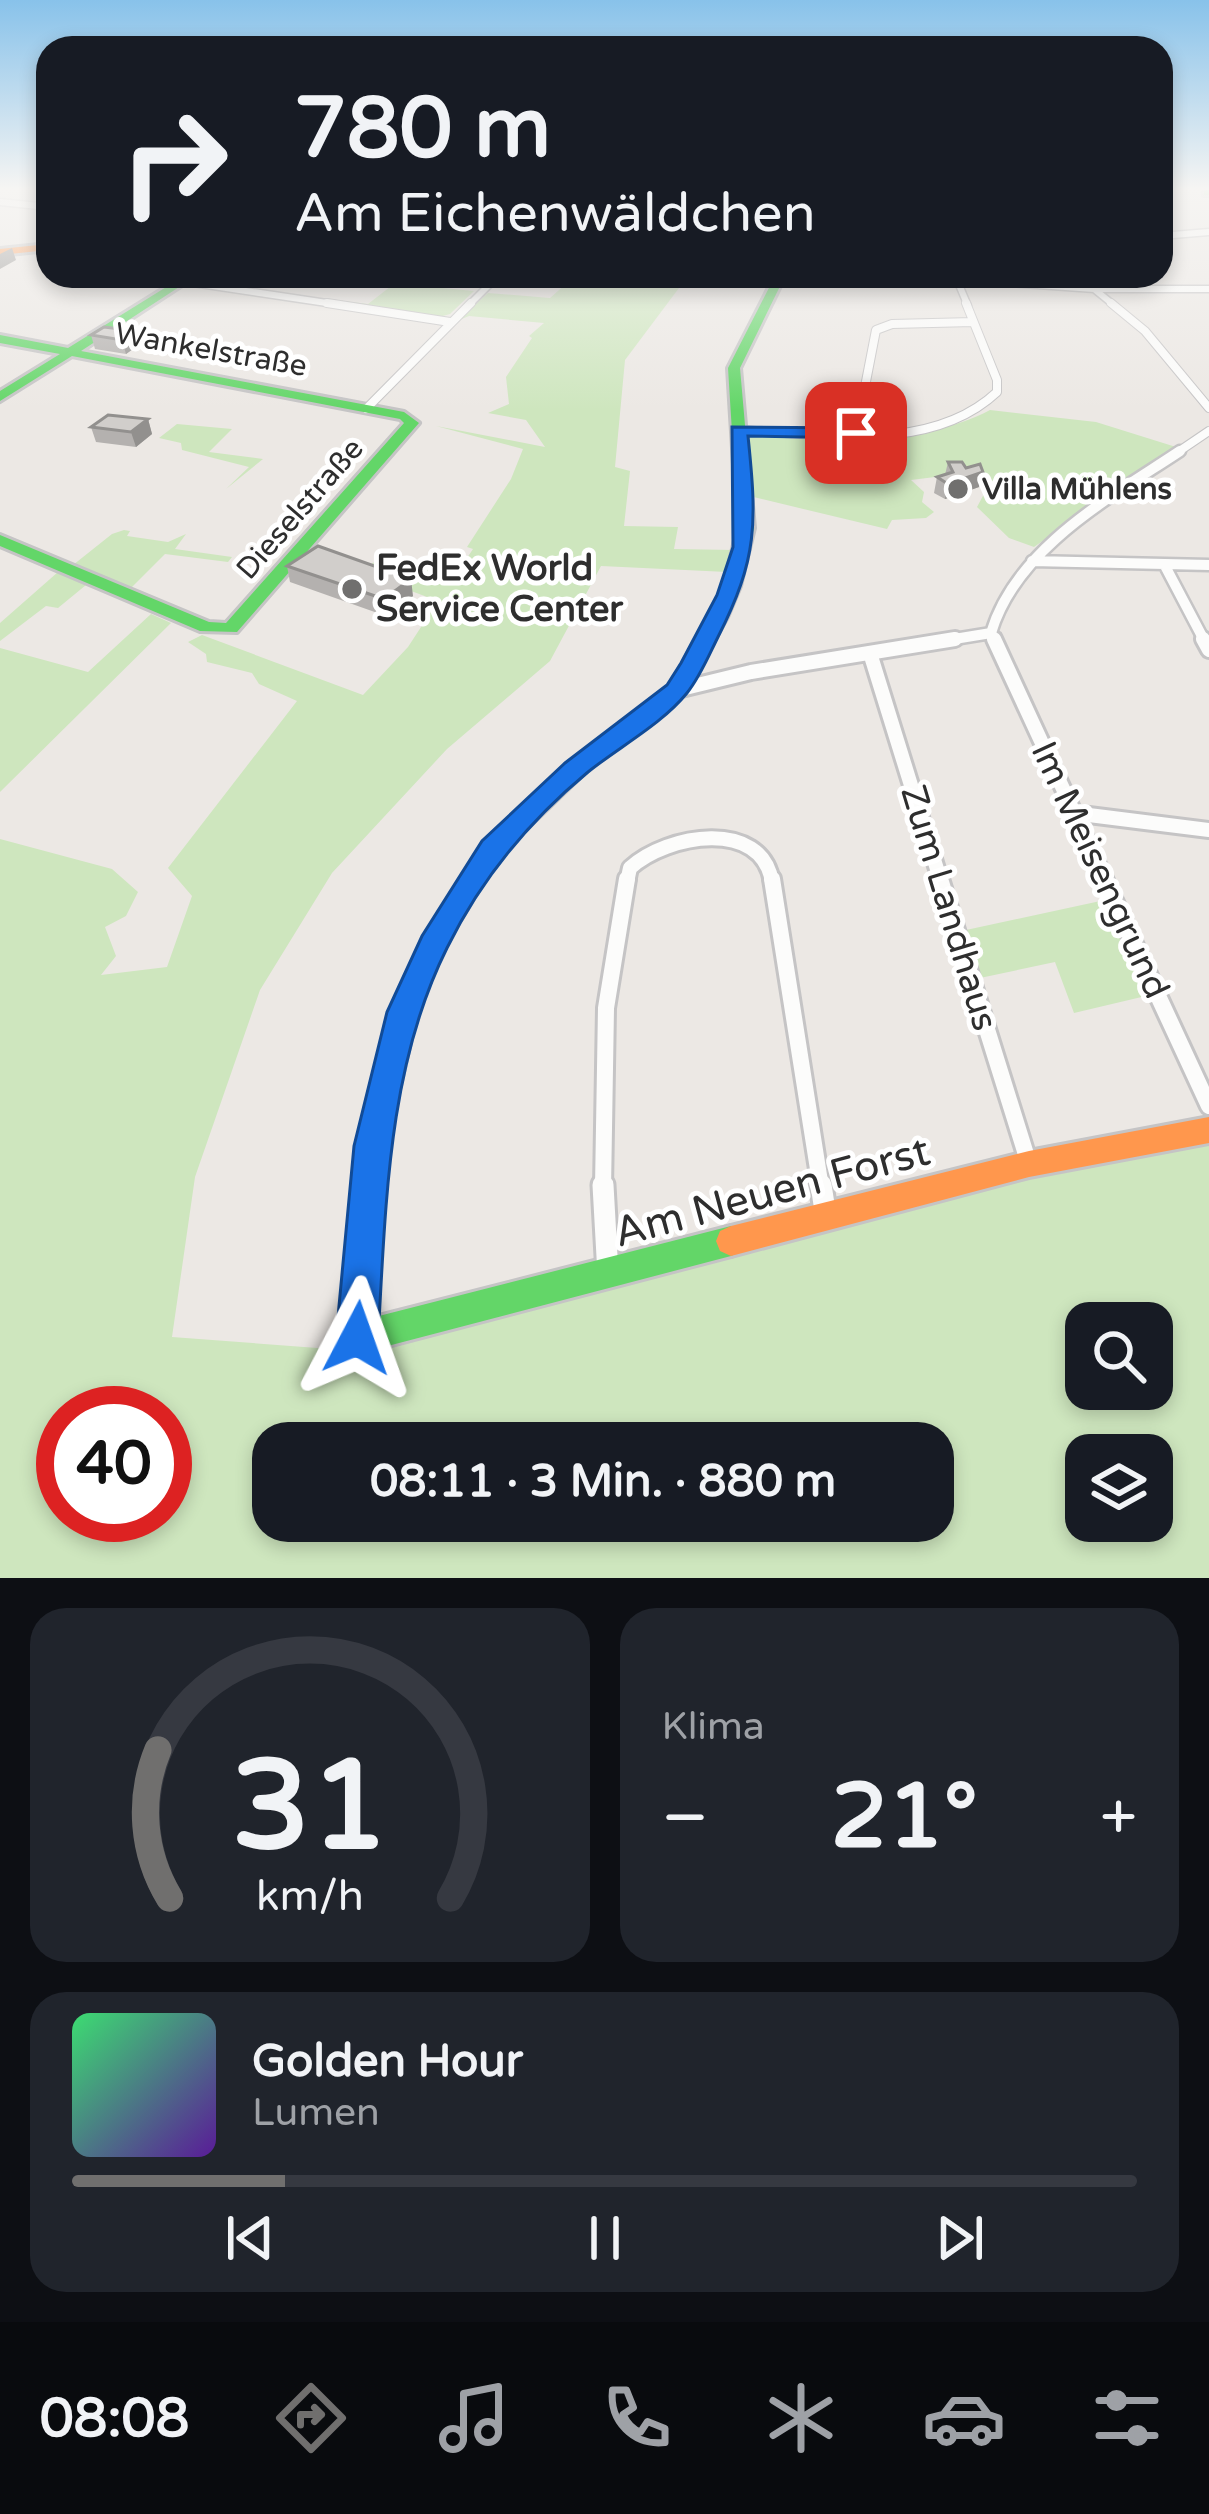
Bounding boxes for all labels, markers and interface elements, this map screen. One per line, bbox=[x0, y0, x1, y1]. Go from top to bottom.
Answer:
text: 780 m bbox=[294, 79, 551, 180]
icon: right bbox=[96, 84, 252, 240]
text: Am Eichenwäldchen bbox=[294, 181, 816, 246]
street label: Wankelstraße bbox=[112, 315, 310, 385]
pin bbox=[805, 382, 907, 484]
icon: arrive bbox=[823, 400, 889, 466]
street label: Dieselstraße bbox=[229, 431, 371, 587]
place label: Villa Mühlens bbox=[982, 471, 1172, 508]
marker: Villa Mühlens bbox=[945, 476, 971, 502]
place label: FedEx World Service Center bbox=[376, 547, 624, 631]
marker: FedEx World Service Center bbox=[339, 576, 365, 602]
street label: Im Meisengrund bbox=[1022, 735, 1178, 1005]
street label: Zum Landhaus bbox=[891, 780, 1007, 1036]
street label: Am Neuen Forst bbox=[609, 1125, 935, 1259]
position arrow bbox=[294, 1275, 420, 1401]
map controls bbox=[1065, 1302, 1173, 1542]
button: search bbox=[1065, 1302, 1173, 1410]
speed limit sign: 40 bbox=[36, 1386, 192, 1542]
button: layers bbox=[1065, 1434, 1173, 1542]
text: 08:11 · 3 Min. · 880 m bbox=[370, 1455, 836, 1509]
text: Klima bbox=[662, 1703, 765, 1750]
text: 31 bbox=[231, 1732, 388, 1883]
text: 21° bbox=[831, 1763, 978, 1872]
text: − bbox=[662, 1778, 709, 1858]
text: + bbox=[1100, 1778, 1137, 1858]
text: km/h bbox=[256, 1871, 364, 1922]
text: Golden Hour bbox=[252, 2035, 523, 2089]
text: Lumen bbox=[252, 2089, 380, 2136]
icon: previous bbox=[217, 2205, 283, 2271]
icon: pause bbox=[572, 2205, 638, 2271]
icon: next bbox=[927, 2205, 993, 2271]
icon: directions bbox=[269, 2376, 353, 2460]
icon: music bbox=[432, 2376, 516, 2460]
icon: phone bbox=[595, 2376, 679, 2460]
icon: climate bbox=[759, 2376, 843, 2460]
icon: car bbox=[922, 2376, 1006, 2460]
icon: filters bbox=[1085, 2376, 1169, 2460]
text: 08:08 bbox=[40, 2386, 189, 2451]

